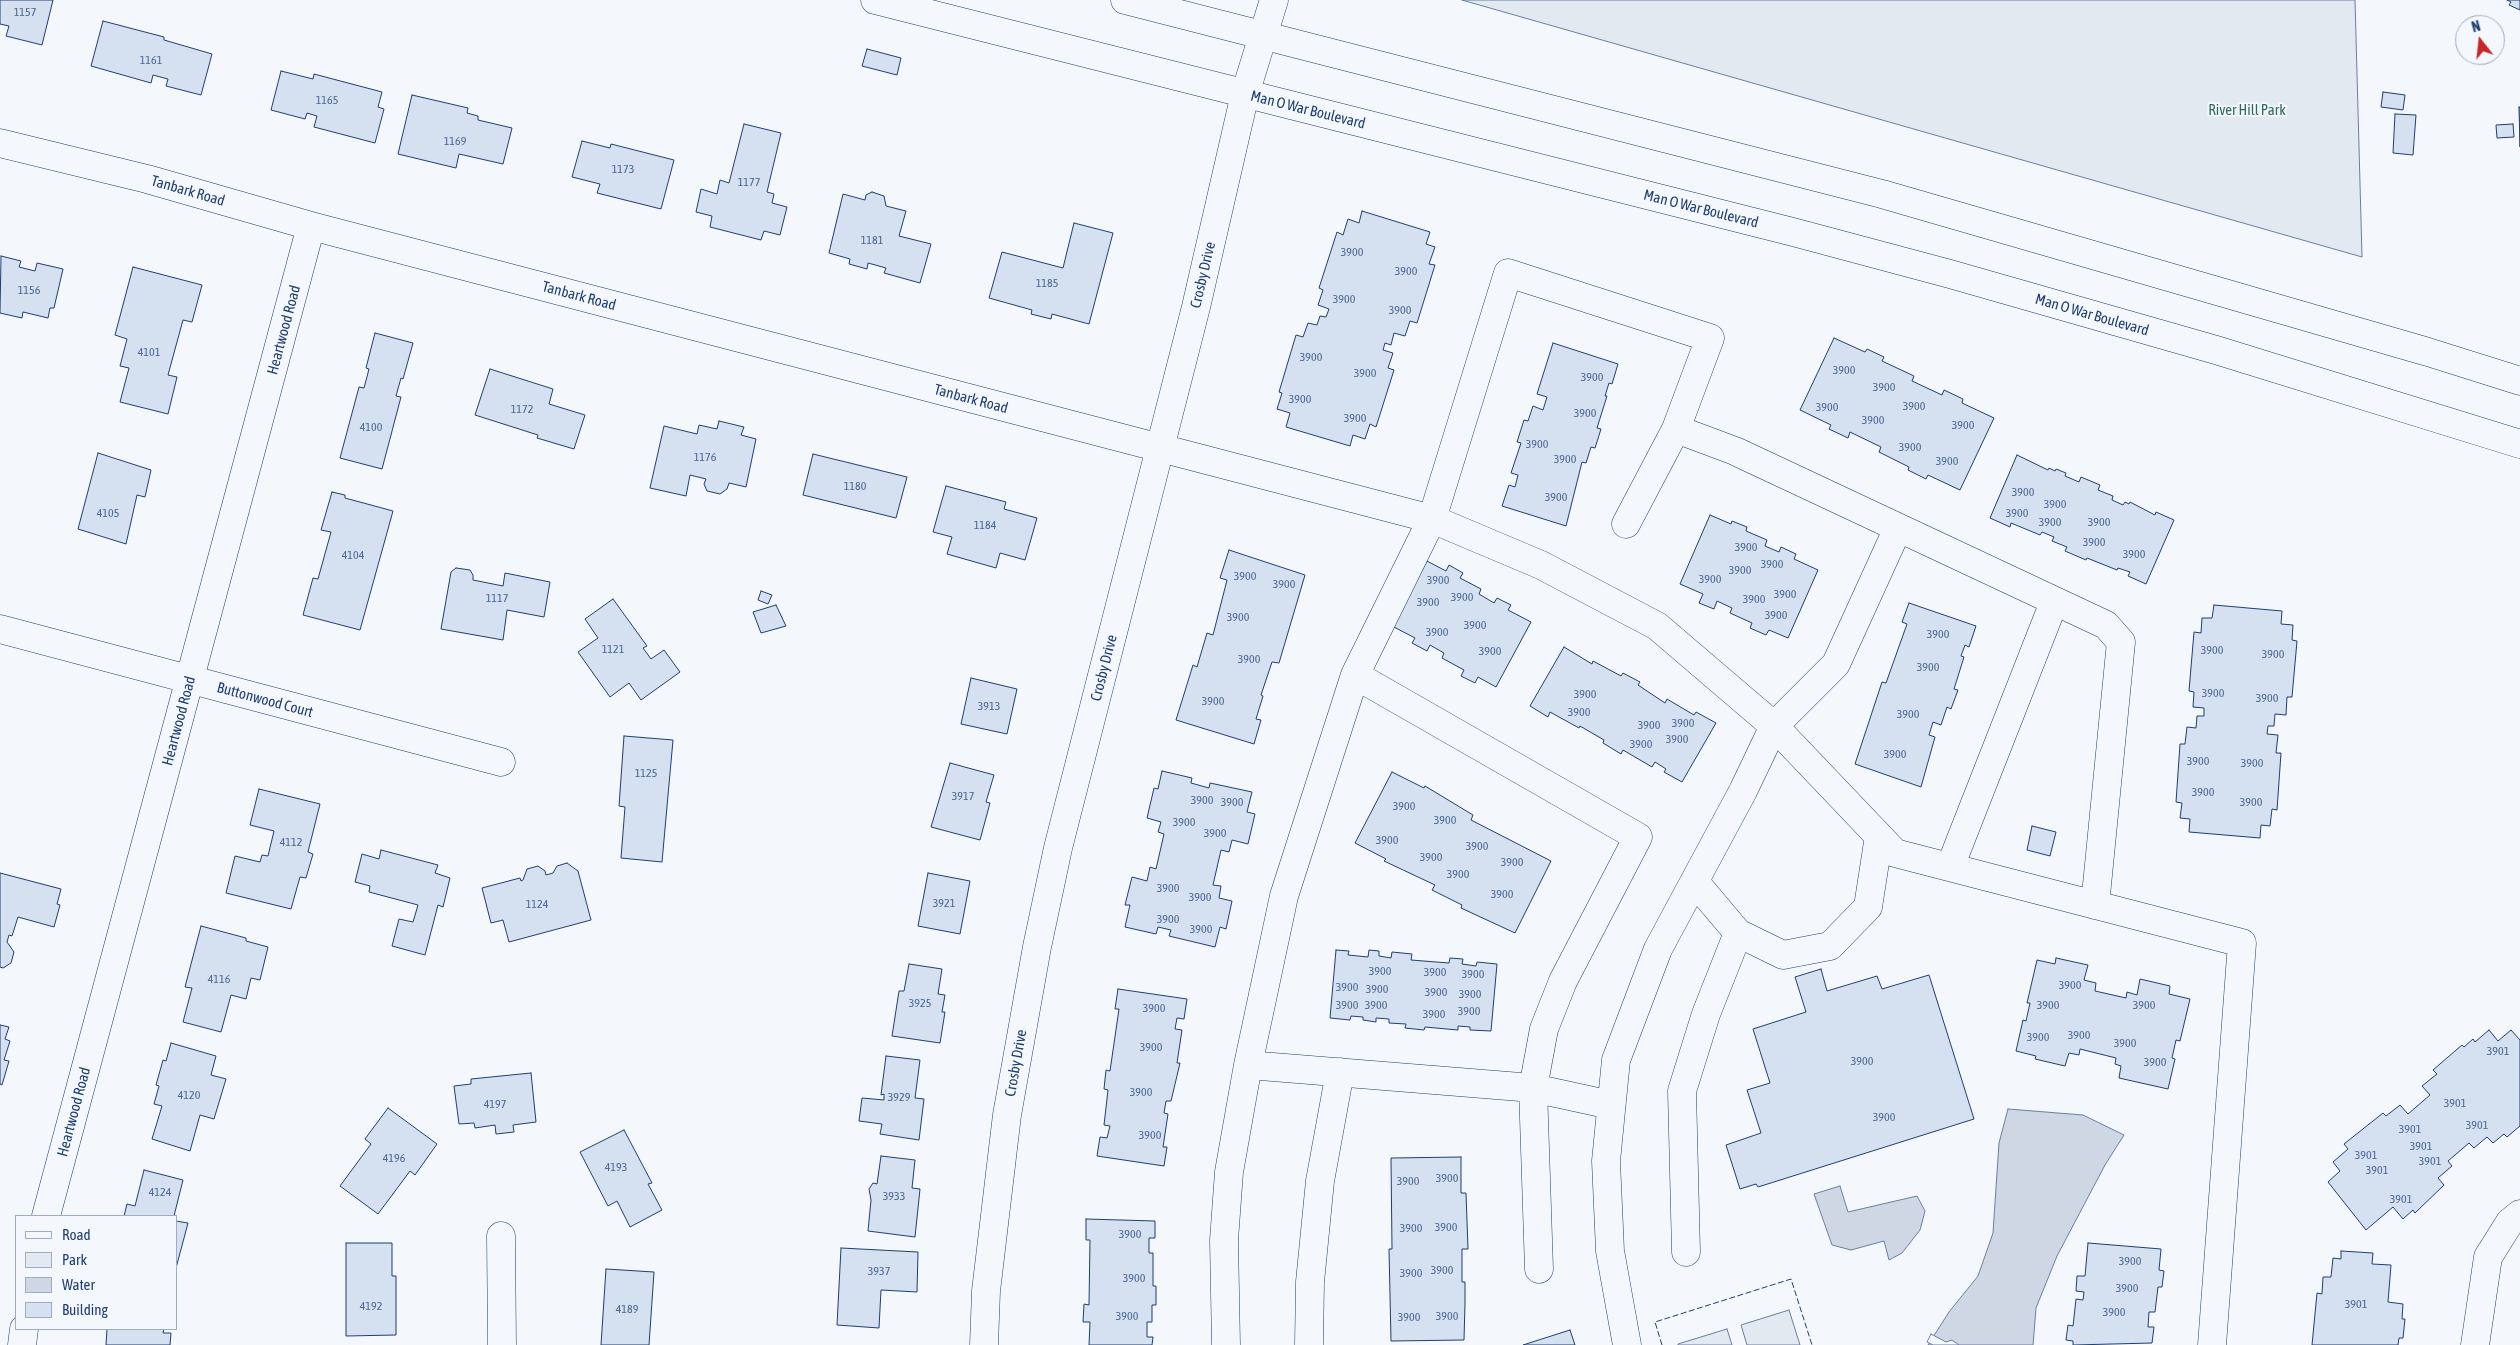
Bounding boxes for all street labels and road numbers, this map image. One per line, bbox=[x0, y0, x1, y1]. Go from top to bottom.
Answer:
street label: Man O War Boulevard bbox=[1249, 87, 1367, 133]
street label: Tanbark Road bbox=[149, 172, 227, 210]
street label: Man O War Boulevard bbox=[1642, 186, 1760, 232]
street label: Crosby Drive bbox=[1187, 240, 1219, 310]
street label: Tanbark Road bbox=[540, 278, 618, 314]
street label: Heartwood Road bbox=[263, 283, 305, 377]
street label: Man O War Boulevard bbox=[2033, 290, 2151, 340]
street label: Tanbark Road bbox=[932, 381, 1010, 417]
street label: Crosby Drive bbox=[1087, 633, 1121, 703]
street label: Heartwood Road bbox=[158, 674, 200, 768]
street label: Buttonwood Court bbox=[215, 679, 315, 721]
street label: Crosby Drive bbox=[1001, 1028, 1031, 1098]
street label: Heartwood Road bbox=[53, 1065, 95, 1159]

